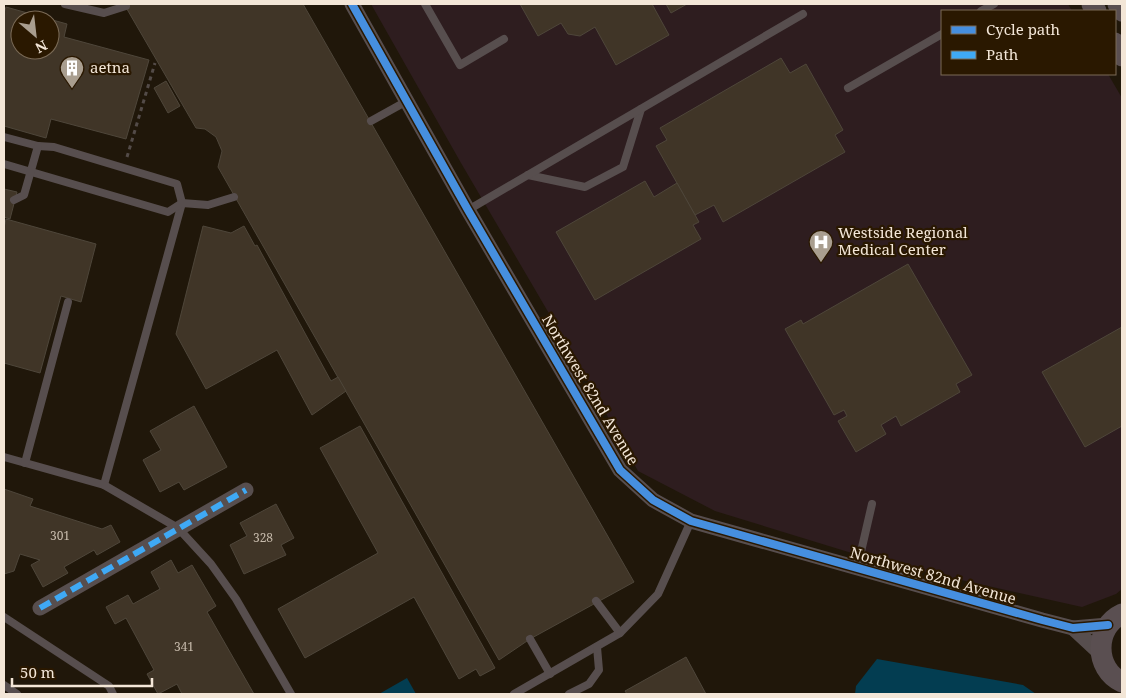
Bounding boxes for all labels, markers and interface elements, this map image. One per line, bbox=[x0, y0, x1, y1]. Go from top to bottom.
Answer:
north arrow bbox=[10, 10, 60, 60]
legend bbox=[941, 10, 1116, 75]
text: Cycle path bbox=[986, 19, 1061, 39]
text: N bbox=[32, 36, 51, 58]
text: Path bbox=[986, 44, 1019, 64]
building icon: aetna bbox=[59, 55, 85, 89]
place label: aetna bbox=[90, 57, 130, 77]
place label: Westside Regional Medical Center bbox=[838, 222, 968, 259]
hospital icon: Westside Regional Medical Center bbox=[808, 229, 834, 263]
street label: Northwest 82nd Avenue bbox=[538, 311, 644, 468]
house number: 301 bbox=[50, 527, 70, 544]
house number: 328 bbox=[253, 529, 273, 546]
street label: Northwest 82nd Avenue bbox=[848, 542, 1019, 608]
house number: 341 bbox=[174, 638, 194, 655]
scale bar bbox=[12, 656, 152, 688]
text: 50 m bbox=[20, 662, 55, 682]

